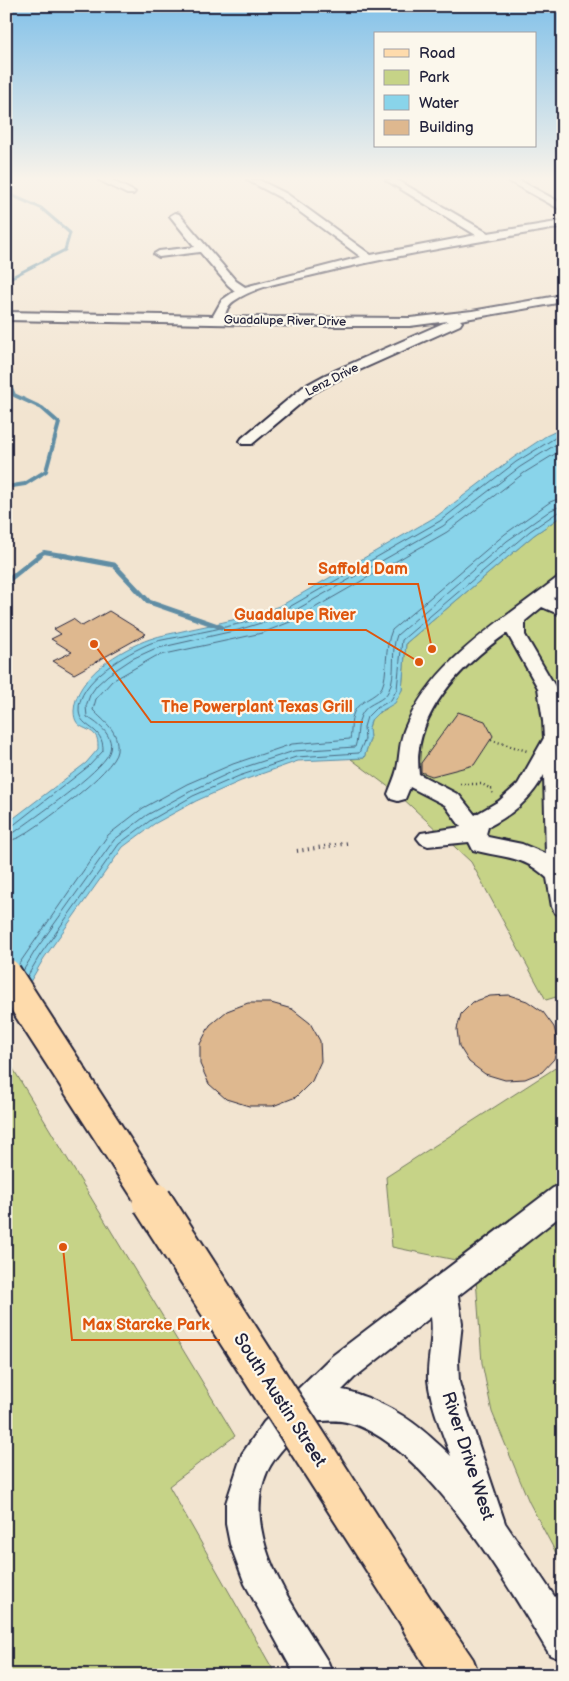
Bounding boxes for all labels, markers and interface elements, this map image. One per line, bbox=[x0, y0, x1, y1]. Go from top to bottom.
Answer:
legend bbox=[374, 32, 536, 148]
text: Road bbox=[419, 44, 455, 63]
text: Park bbox=[419, 68, 450, 87]
text: Water bbox=[419, 94, 459, 113]
text: Building bbox=[419, 118, 474, 137]
street label: Guadalupe River Drive bbox=[224, 312, 346, 330]
street label: Lenz Drive bbox=[303, 360, 361, 400]
callout: Saffold Dam bbox=[308, 553, 418, 584]
text: Saffold Dam bbox=[318, 560, 408, 579]
callout: Guadalupe River bbox=[224, 599, 366, 630]
text: Guadalupe River bbox=[234, 606, 357, 625]
callout: The Powerplant Texas Grill bbox=[151, 691, 363, 722]
text: The Powerplant Texas Grill bbox=[161, 698, 353, 717]
callout: Max Starcke Park bbox=[72, 1309, 220, 1340]
text: Max Starcke Park bbox=[82, 1316, 211, 1335]
street label: South Austin Street bbox=[229, 1329, 331, 1471]
street label: River Drive West bbox=[437, 1389, 499, 1523]

